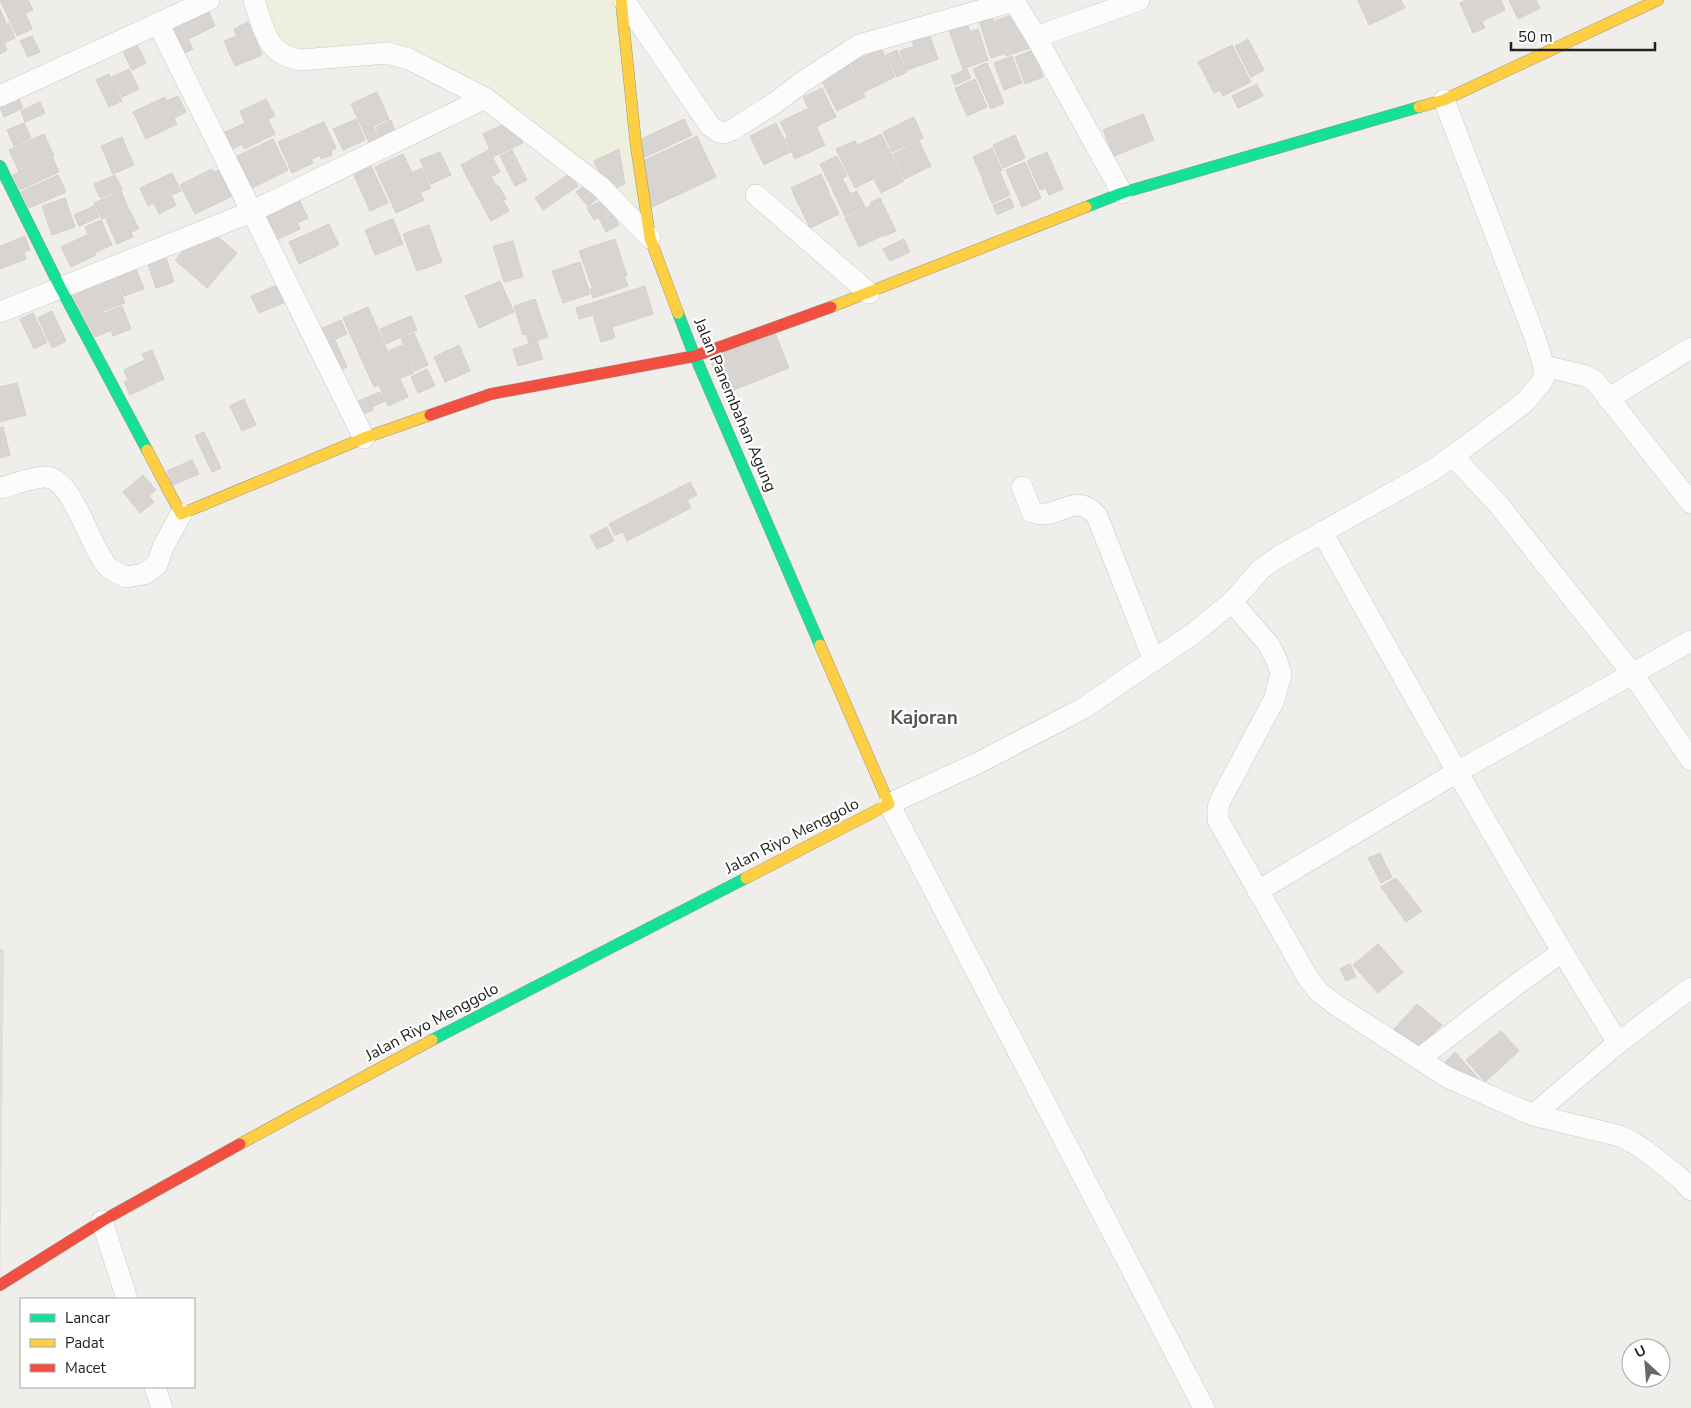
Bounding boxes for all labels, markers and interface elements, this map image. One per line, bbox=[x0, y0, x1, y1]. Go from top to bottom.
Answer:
scale bar bbox=[1511, 20, 1655, 52]
text: 50 m bbox=[1518, 27, 1553, 47]
street label: Jalan Panembahan Agung bbox=[688, 314, 782, 495]
district label: Kajoran bbox=[890, 705, 958, 731]
street label: Jalan Riyo Menggolo bbox=[720, 793, 863, 880]
street label: Jalan Riyo Menggolo bbox=[361, 977, 503, 1067]
legend bbox=[20, 1298, 195, 1388]
text: Lancar bbox=[65, 1308, 110, 1328]
text: Padat bbox=[65, 1333, 105, 1353]
north arrow bbox=[1621, 1338, 1671, 1388]
text: U bbox=[1632, 1341, 1649, 1363]
text: Macet bbox=[65, 1358, 107, 1378]

